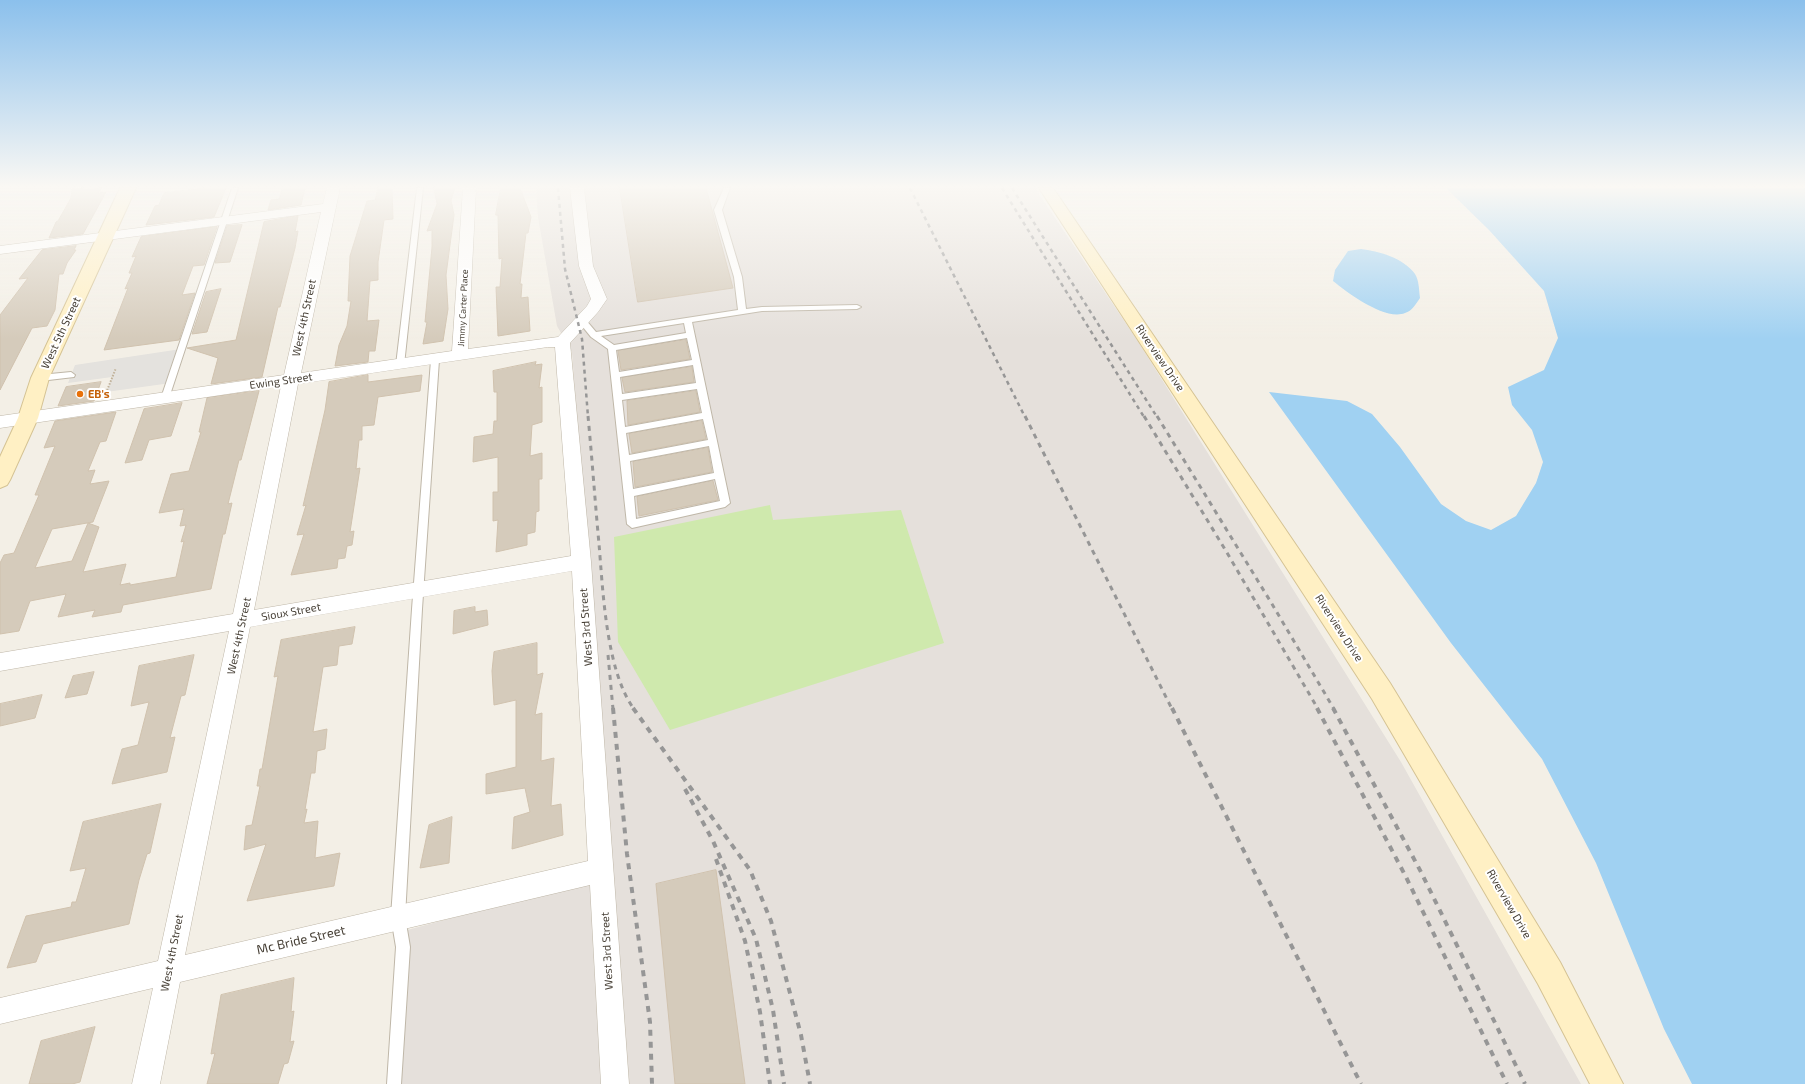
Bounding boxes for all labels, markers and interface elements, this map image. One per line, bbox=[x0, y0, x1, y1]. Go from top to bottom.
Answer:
street label: Jimmy Carter Place bbox=[456, 269, 470, 347]
street label: West 4th Street bbox=[289, 278, 319, 358]
street label: West 5th Street bbox=[39, 295, 83, 371]
street label: Riverview Drive bbox=[1133, 322, 1187, 394]
street label: Ewing Street bbox=[249, 370, 313, 392]
place label: EB's bbox=[88, 387, 110, 401]
marker: EB's bbox=[75, 389, 85, 399]
street label: West 3rd Street bbox=[577, 588, 595, 666]
street label: Riverview Drive bbox=[1312, 592, 1366, 664]
street label: West 4th Street bbox=[224, 596, 254, 676]
street label: Sioux Street bbox=[260, 600, 322, 624]
street label: Riverview Drive bbox=[1484, 867, 1534, 941]
street label: West 3rd Street bbox=[598, 912, 616, 990]
street label: West 4th Street bbox=[158, 913, 186, 993]
street label: Mc Bride Street bbox=[255, 922, 347, 958]

